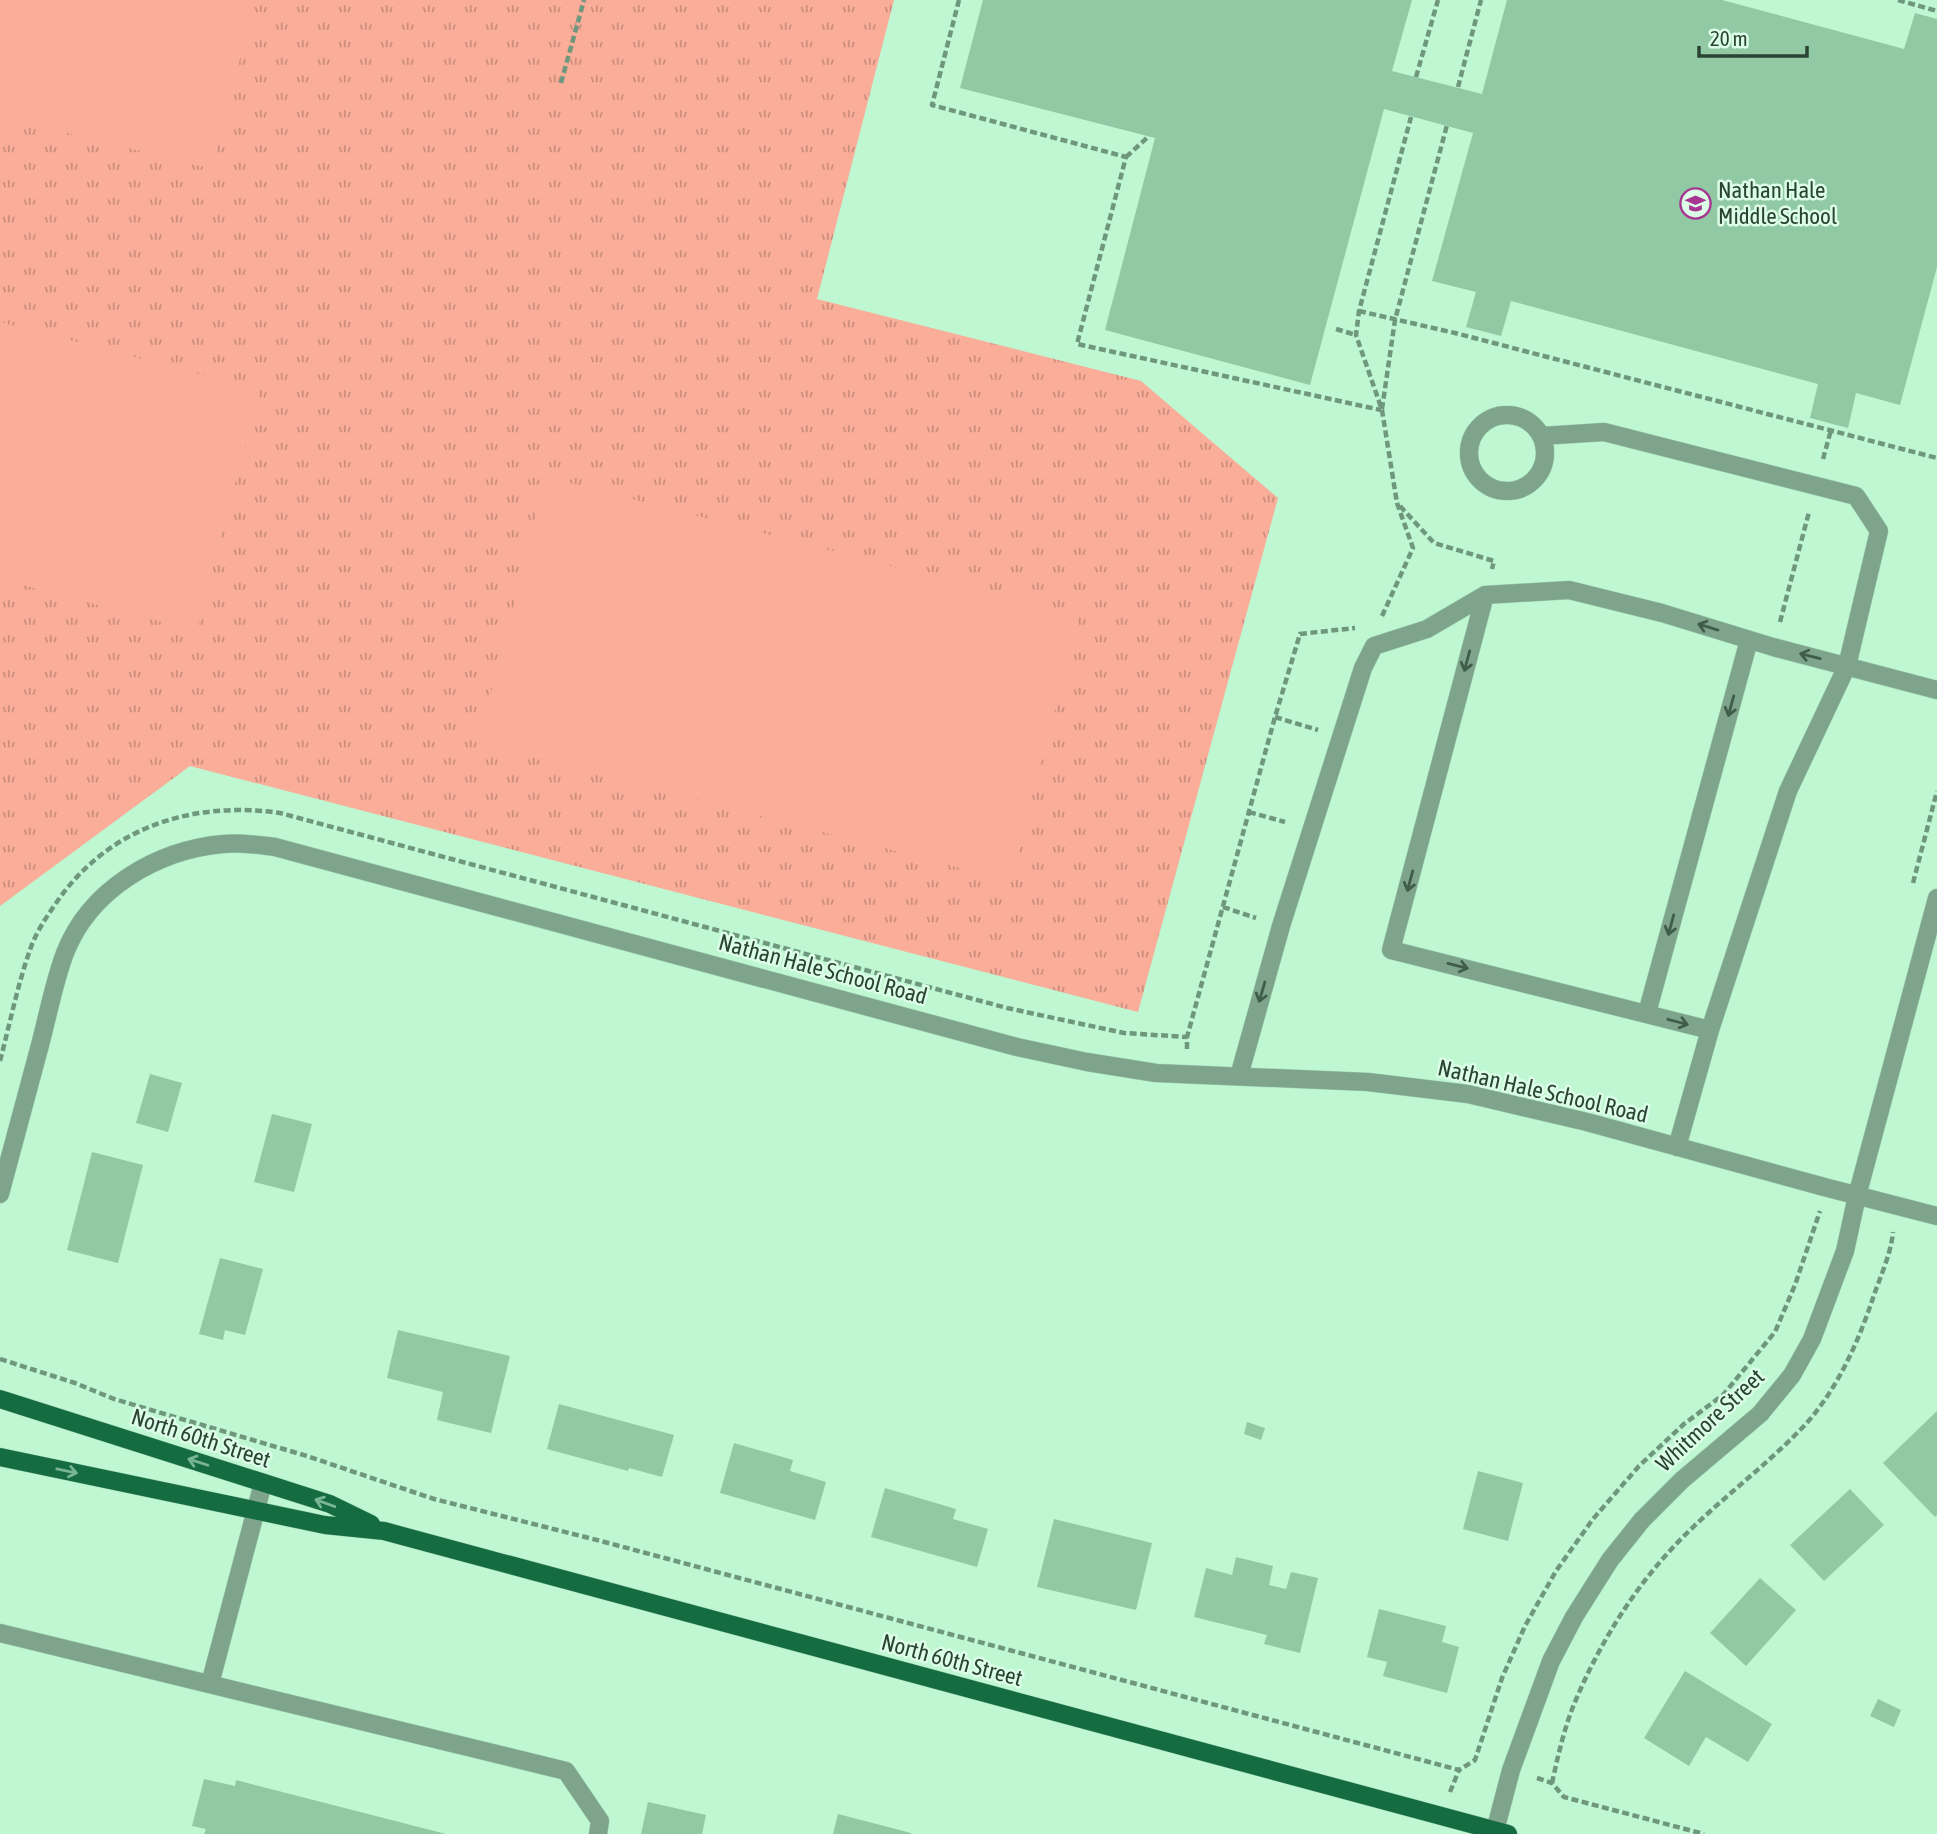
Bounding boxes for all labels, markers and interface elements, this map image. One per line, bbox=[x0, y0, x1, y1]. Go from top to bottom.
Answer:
scale bar bbox=[1699, 14, 1808, 58]
text: 20 m bbox=[1710, 26, 1748, 50]
place label: Nathan Hale Middle School bbox=[1718, 177, 1837, 229]
school or university icon: Nathan Hale Middle School bbox=[1678, 186, 1712, 220]
one-way arrow bbox=[1697, 620, 1719, 633]
one-way arrow bbox=[1460, 649, 1473, 672]
one-way arrow bbox=[1799, 649, 1822, 662]
one-way arrow bbox=[1724, 694, 1737, 716]
one-way arrow bbox=[1402, 870, 1415, 892]
one-way arrow bbox=[1664, 913, 1677, 936]
street label: Nathan Hale School Road bbox=[716, 929, 930, 1009]
one-way arrow bbox=[1446, 960, 1469, 973]
one-way arrow bbox=[1255, 981, 1268, 1003]
one-way arrow bbox=[1667, 1016, 1689, 1029]
street label: Nathan Hale School Road bbox=[1435, 1054, 1651, 1128]
street label: Whitmore Street bbox=[1651, 1363, 1769, 1477]
street label: North 60th Street bbox=[128, 1403, 274, 1473]
one-way arrow bbox=[187, 1455, 209, 1468]
one-way arrow bbox=[55, 1464, 78, 1478]
one-way arrow bbox=[314, 1496, 336, 1508]
street label: North 60th Street bbox=[879, 1629, 1025, 1691]

